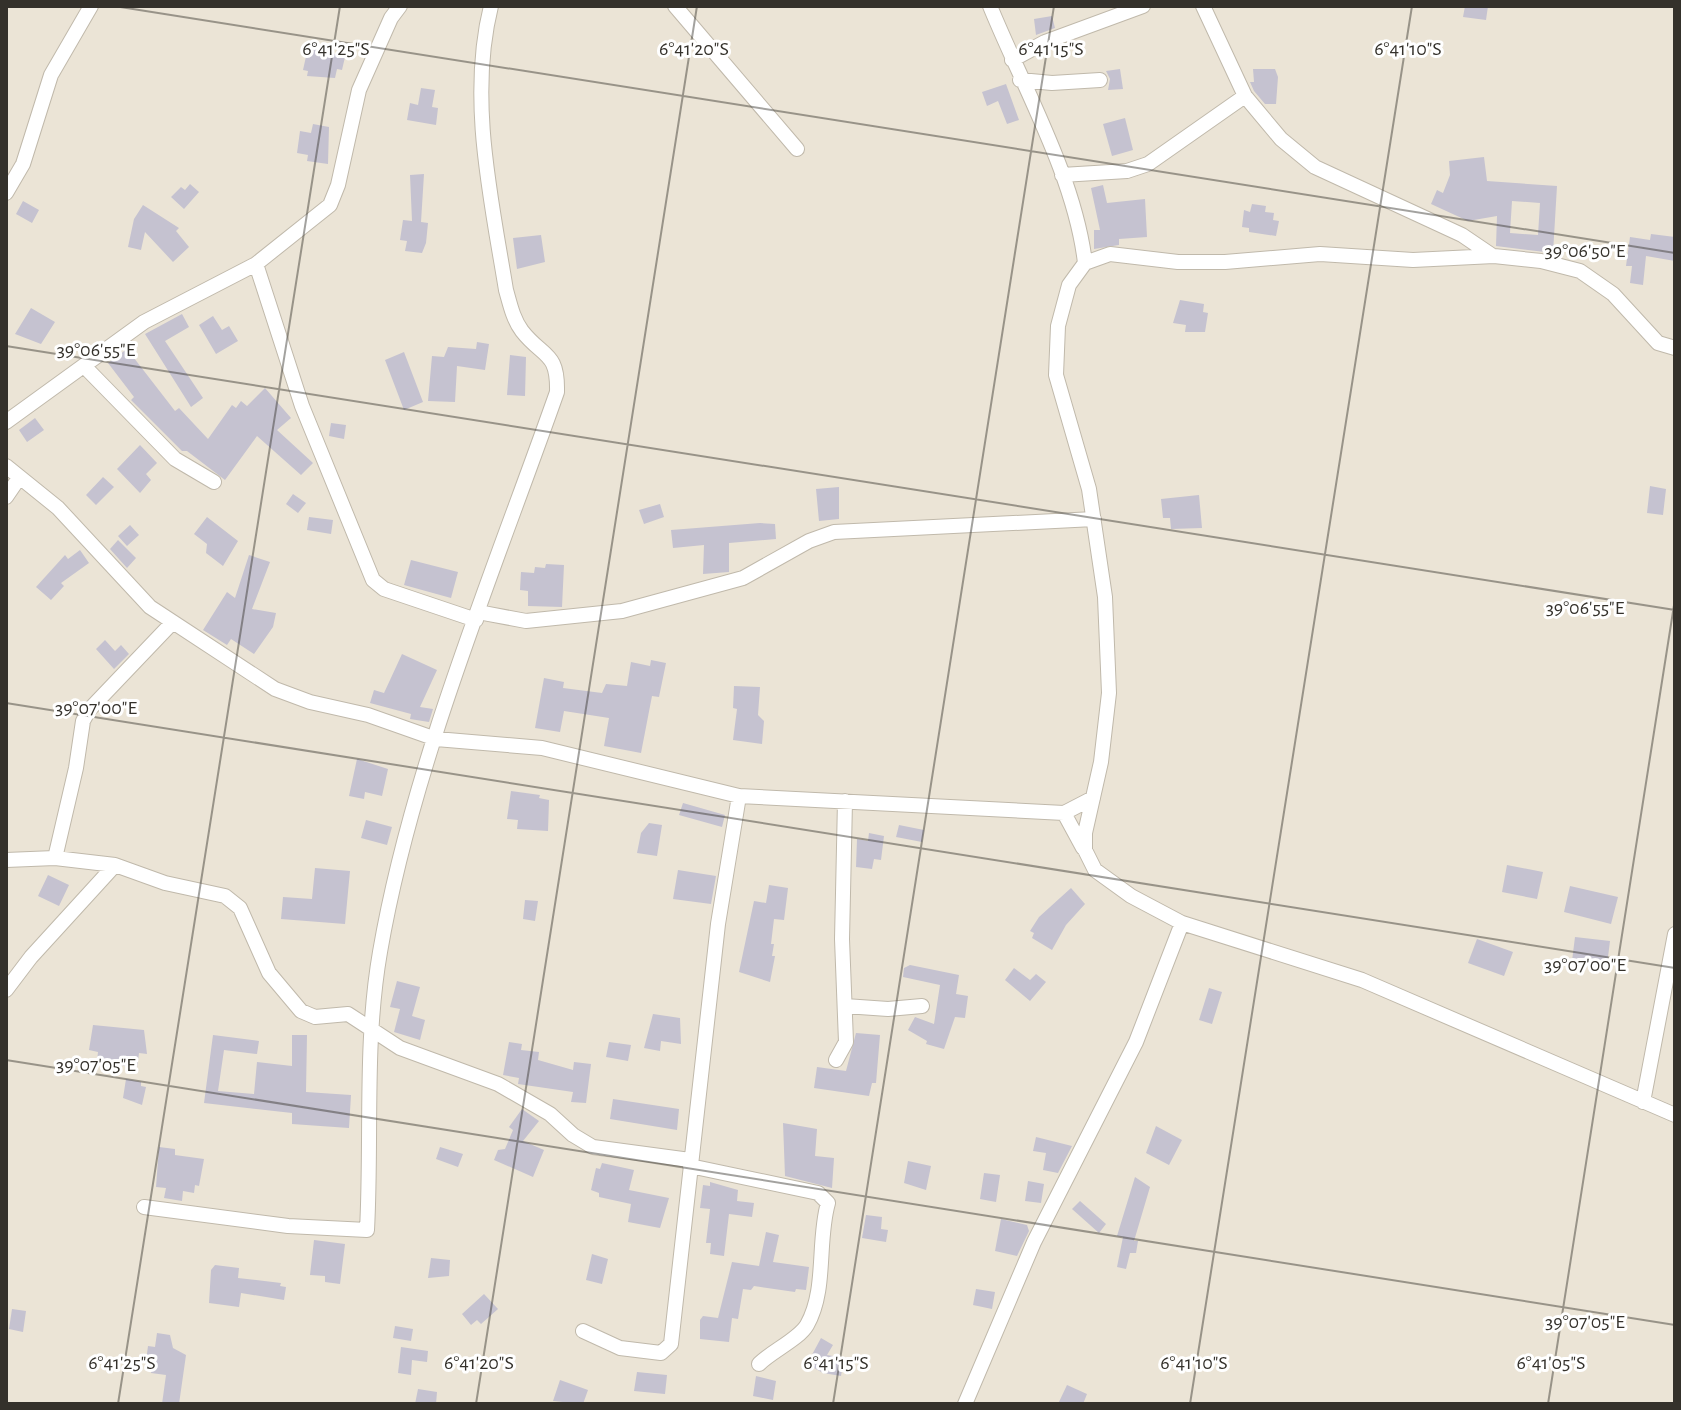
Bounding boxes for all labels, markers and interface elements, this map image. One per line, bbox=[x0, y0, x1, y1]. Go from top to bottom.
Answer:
text: 6°41'25"S bbox=[302, 39, 370, 59]
text: 6°41'20"S bbox=[659, 39, 729, 59]
text: 6°41'15"S bbox=[1018, 39, 1084, 59]
text: 6°41'10"S bbox=[1374, 39, 1442, 59]
text: 39°06'50"E bbox=[1545, 241, 1626, 261]
text: 39°06'55"E bbox=[57, 340, 136, 360]
text: 39°06'55"E bbox=[1546, 598, 1625, 618]
text: 39°07'00"E bbox=[55, 698, 137, 718]
text: 39°07'00"E bbox=[1544, 955, 1626, 975]
text: 39°07'05"E bbox=[56, 1055, 136, 1075]
text: 39°07'05"E bbox=[1545, 1312, 1625, 1332]
text: 6°41'25"S bbox=[88, 1353, 156, 1373]
text: 6°41'20"S bbox=[444, 1353, 514, 1373]
text: 6°41'15"S bbox=[803, 1353, 869, 1373]
text: 6°41'10"S bbox=[1160, 1353, 1228, 1373]
text: 6°41'05"S bbox=[1516, 1353, 1586, 1373]

